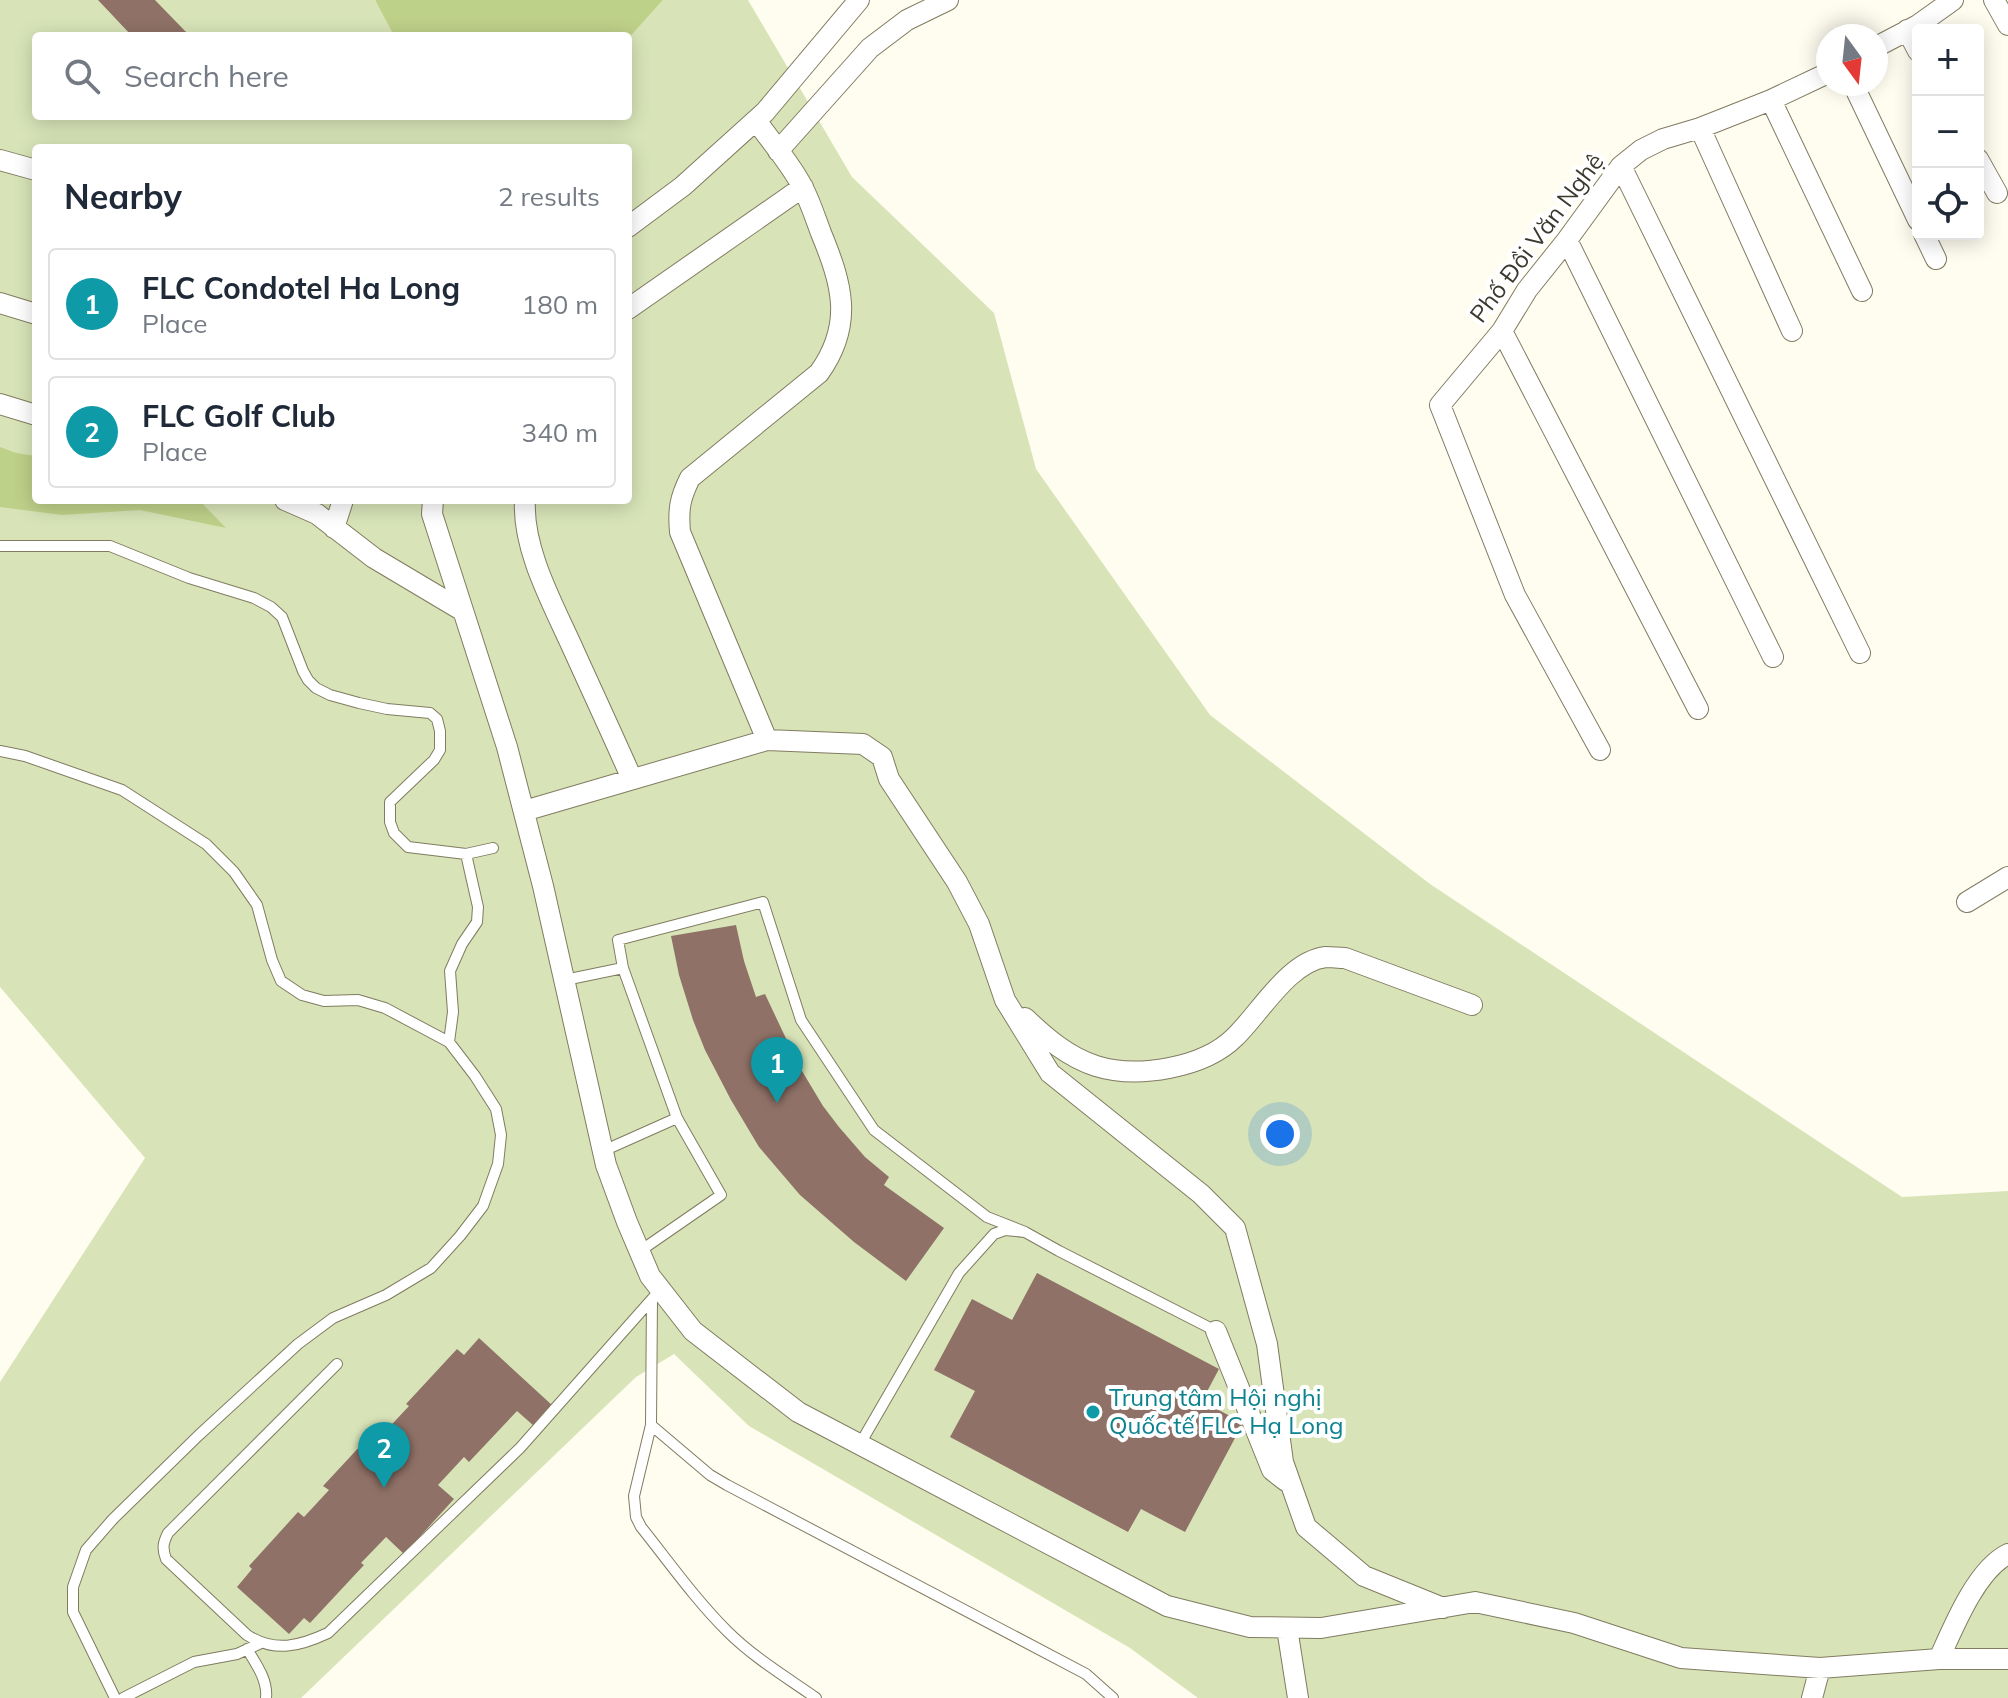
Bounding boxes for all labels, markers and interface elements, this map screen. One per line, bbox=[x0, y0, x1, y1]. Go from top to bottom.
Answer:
north arrow bbox=[1816, 24, 1888, 96]
map controls bbox=[1912, 24, 1984, 240]
button: + bbox=[1912, 24, 1984, 96]
search box bbox=[32, 32, 632, 120]
icon: search bbox=[60, 54, 104, 98]
text: Search here bbox=[124, 57, 289, 95]
button: − bbox=[1912, 96, 1984, 168]
street label: Phố Đồi Văn Nghệ bbox=[1463, 147, 1610, 328]
button: locate bbox=[1912, 168, 1984, 240]
text: Nearby bbox=[64, 175, 182, 218]
text: 2 results bbox=[498, 180, 600, 213]
text: FLC Condotel Ha Long bbox=[142, 269, 460, 307]
text: 1 bbox=[84, 288, 100, 321]
text: 180 m bbox=[522, 288, 598, 321]
text: Place bbox=[142, 307, 207, 340]
text: FLC Golf Club bbox=[142, 397, 336, 435]
text: 2 bbox=[84, 416, 100, 449]
text: 340 m bbox=[522, 416, 598, 449]
text: Place bbox=[142, 435, 207, 468]
pin: 1 bbox=[751, 1037, 803, 1103]
your location bbox=[1260, 1114, 1300, 1154]
place label: Trung tâm Hội nghị Quốc tế FLC Hạ Long bbox=[1109, 1382, 1343, 1440]
marker: Trung tâm Hội nghị Quốc tế FLC Hạ Long bbox=[1084, 1403, 1102, 1421]
pin: 2 bbox=[358, 1422, 410, 1488]

